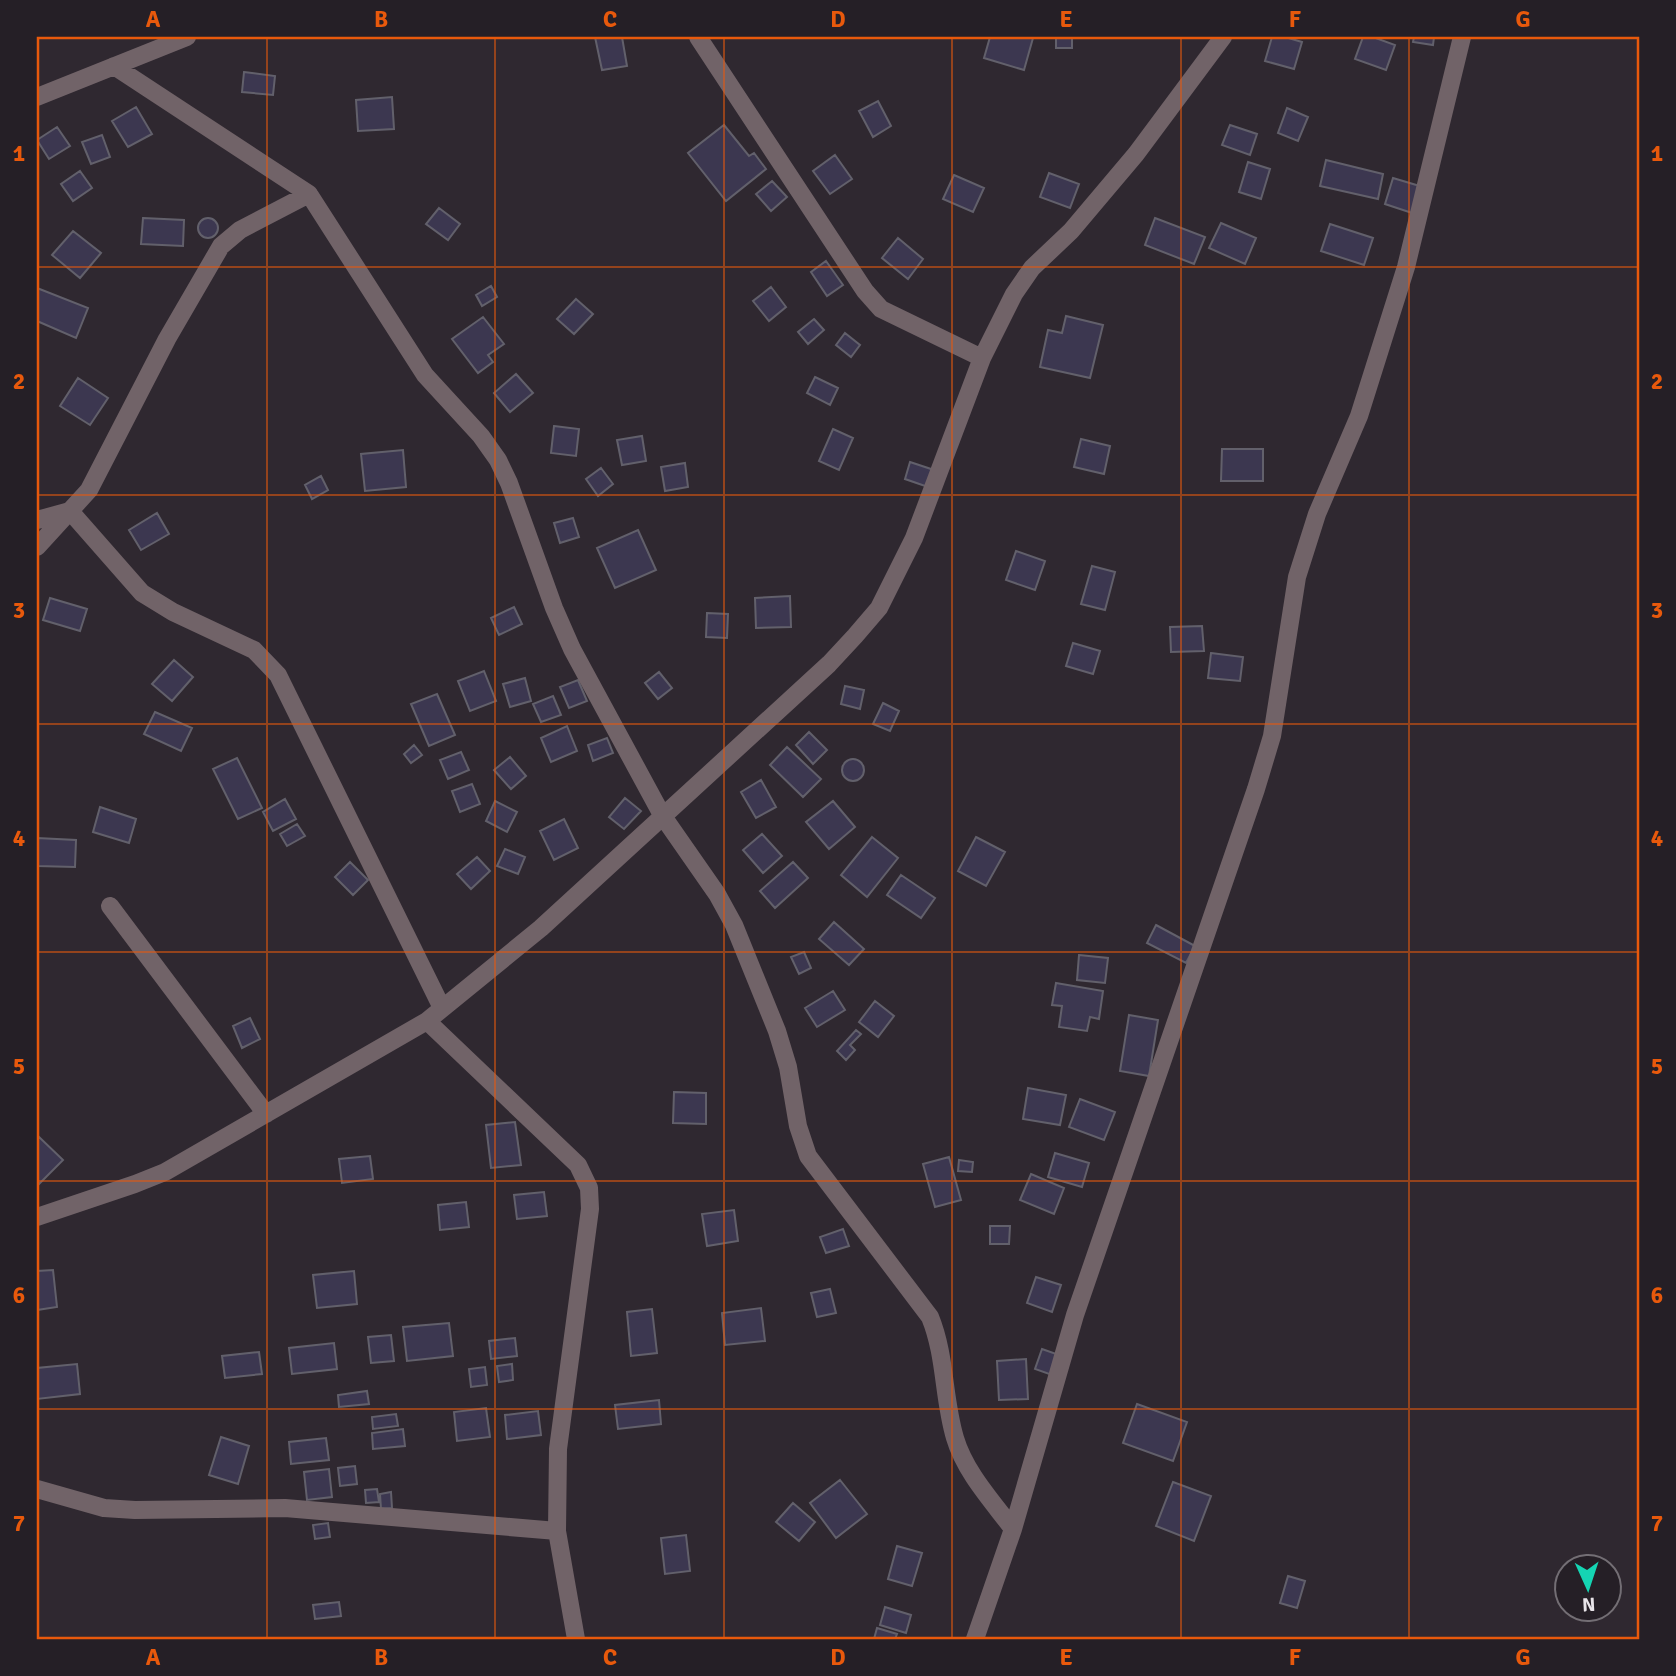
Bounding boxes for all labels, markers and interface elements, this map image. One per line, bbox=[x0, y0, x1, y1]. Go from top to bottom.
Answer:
text: A bbox=[146, 5, 161, 34]
text: B bbox=[374, 5, 388, 34]
text: C bbox=[603, 5, 617, 34]
text: D bbox=[830, 5, 846, 34]
text: E bbox=[1059, 5, 1073, 34]
text: F bbox=[1289, 5, 1301, 34]
text: G bbox=[1515, 5, 1531, 34]
text: 1 bbox=[13, 139, 25, 168]
text: 1 bbox=[1651, 139, 1663, 168]
text: 2 bbox=[13, 367, 25, 396]
text: 2 bbox=[1651, 367, 1663, 396]
text: 3 bbox=[13, 596, 25, 625]
text: 3 bbox=[1651, 596, 1663, 625]
text: 4 bbox=[13, 824, 25, 853]
text: 4 bbox=[1651, 824, 1663, 853]
text: 5 bbox=[13, 1052, 25, 1081]
text: 5 bbox=[1651, 1052, 1663, 1081]
text: 6 bbox=[13, 1281, 25, 1310]
text: 6 bbox=[1651, 1281, 1663, 1310]
text: 7 bbox=[13, 1509, 25, 1538]
text: 7 bbox=[1651, 1509, 1663, 1538]
north arrow bbox=[1554, 1554, 1624, 1624]
text: N bbox=[1582, 1592, 1596, 1616]
text: A bbox=[146, 1643, 161, 1672]
text: B bbox=[374, 1643, 388, 1672]
text: C bbox=[603, 1643, 617, 1672]
text: D bbox=[830, 1643, 846, 1672]
text: E bbox=[1059, 1643, 1073, 1672]
text: F bbox=[1289, 1643, 1301, 1672]
text: G bbox=[1515, 1643, 1531, 1672]

